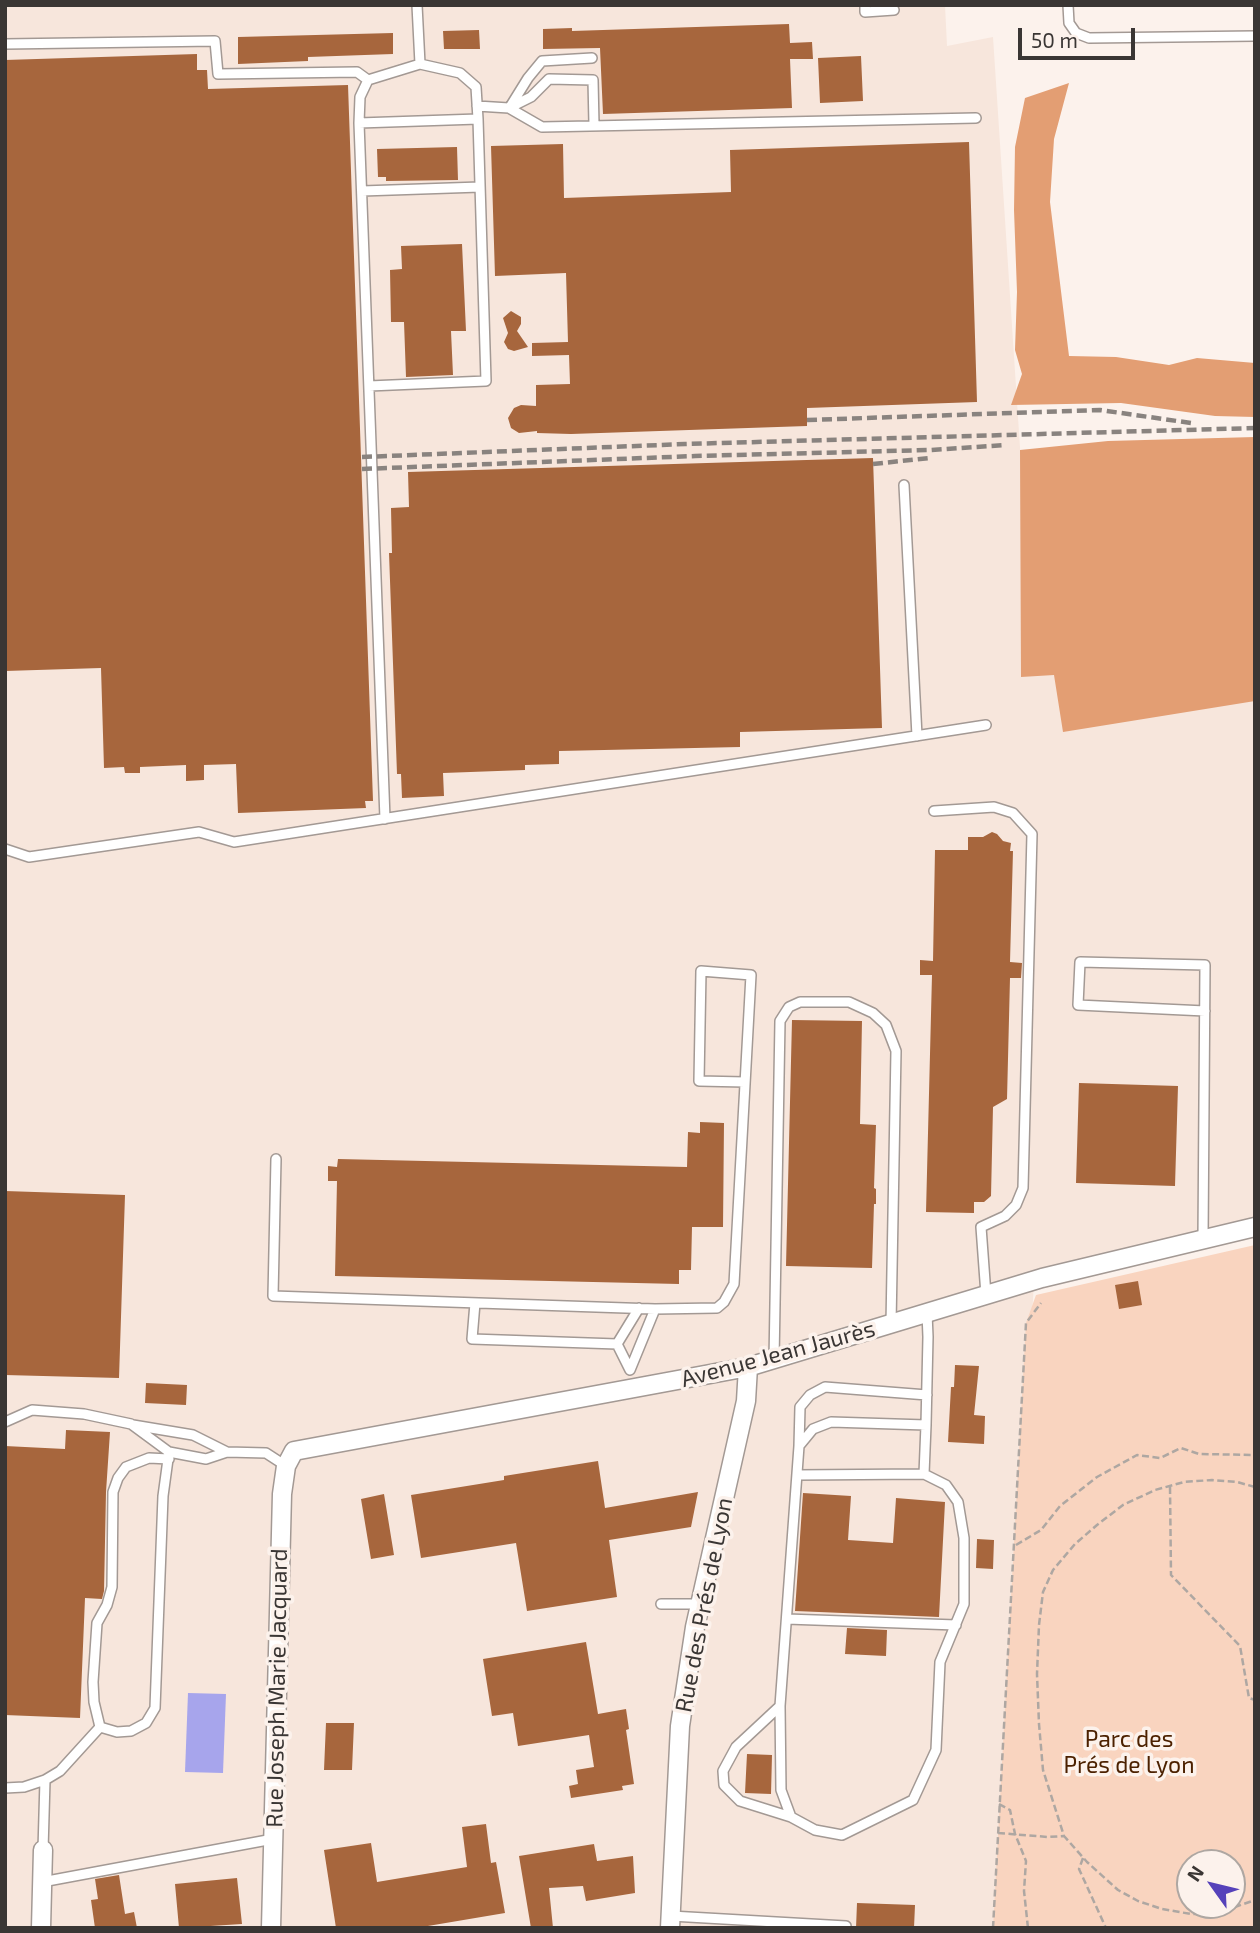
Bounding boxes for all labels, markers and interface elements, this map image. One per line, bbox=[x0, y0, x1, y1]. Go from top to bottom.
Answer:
scale bar bbox=[1022, 14, 1139, 58]
text: 50 m bbox=[1031, 27, 1078, 52]
street label: Avenue Jean Jaurès bbox=[678, 1315, 878, 1393]
street label: Rue des Prés de Lyon bbox=[670, 1495, 738, 1715]
street label: Rue Joseph Marie Jacquard bbox=[261, 1548, 293, 1828]
park label: Parc des Prés de Lyon bbox=[1063, 1725, 1195, 1779]
north arrow bbox=[1176, 1849, 1246, 1919]
text: N bbox=[1181, 1861, 1208, 1885]

